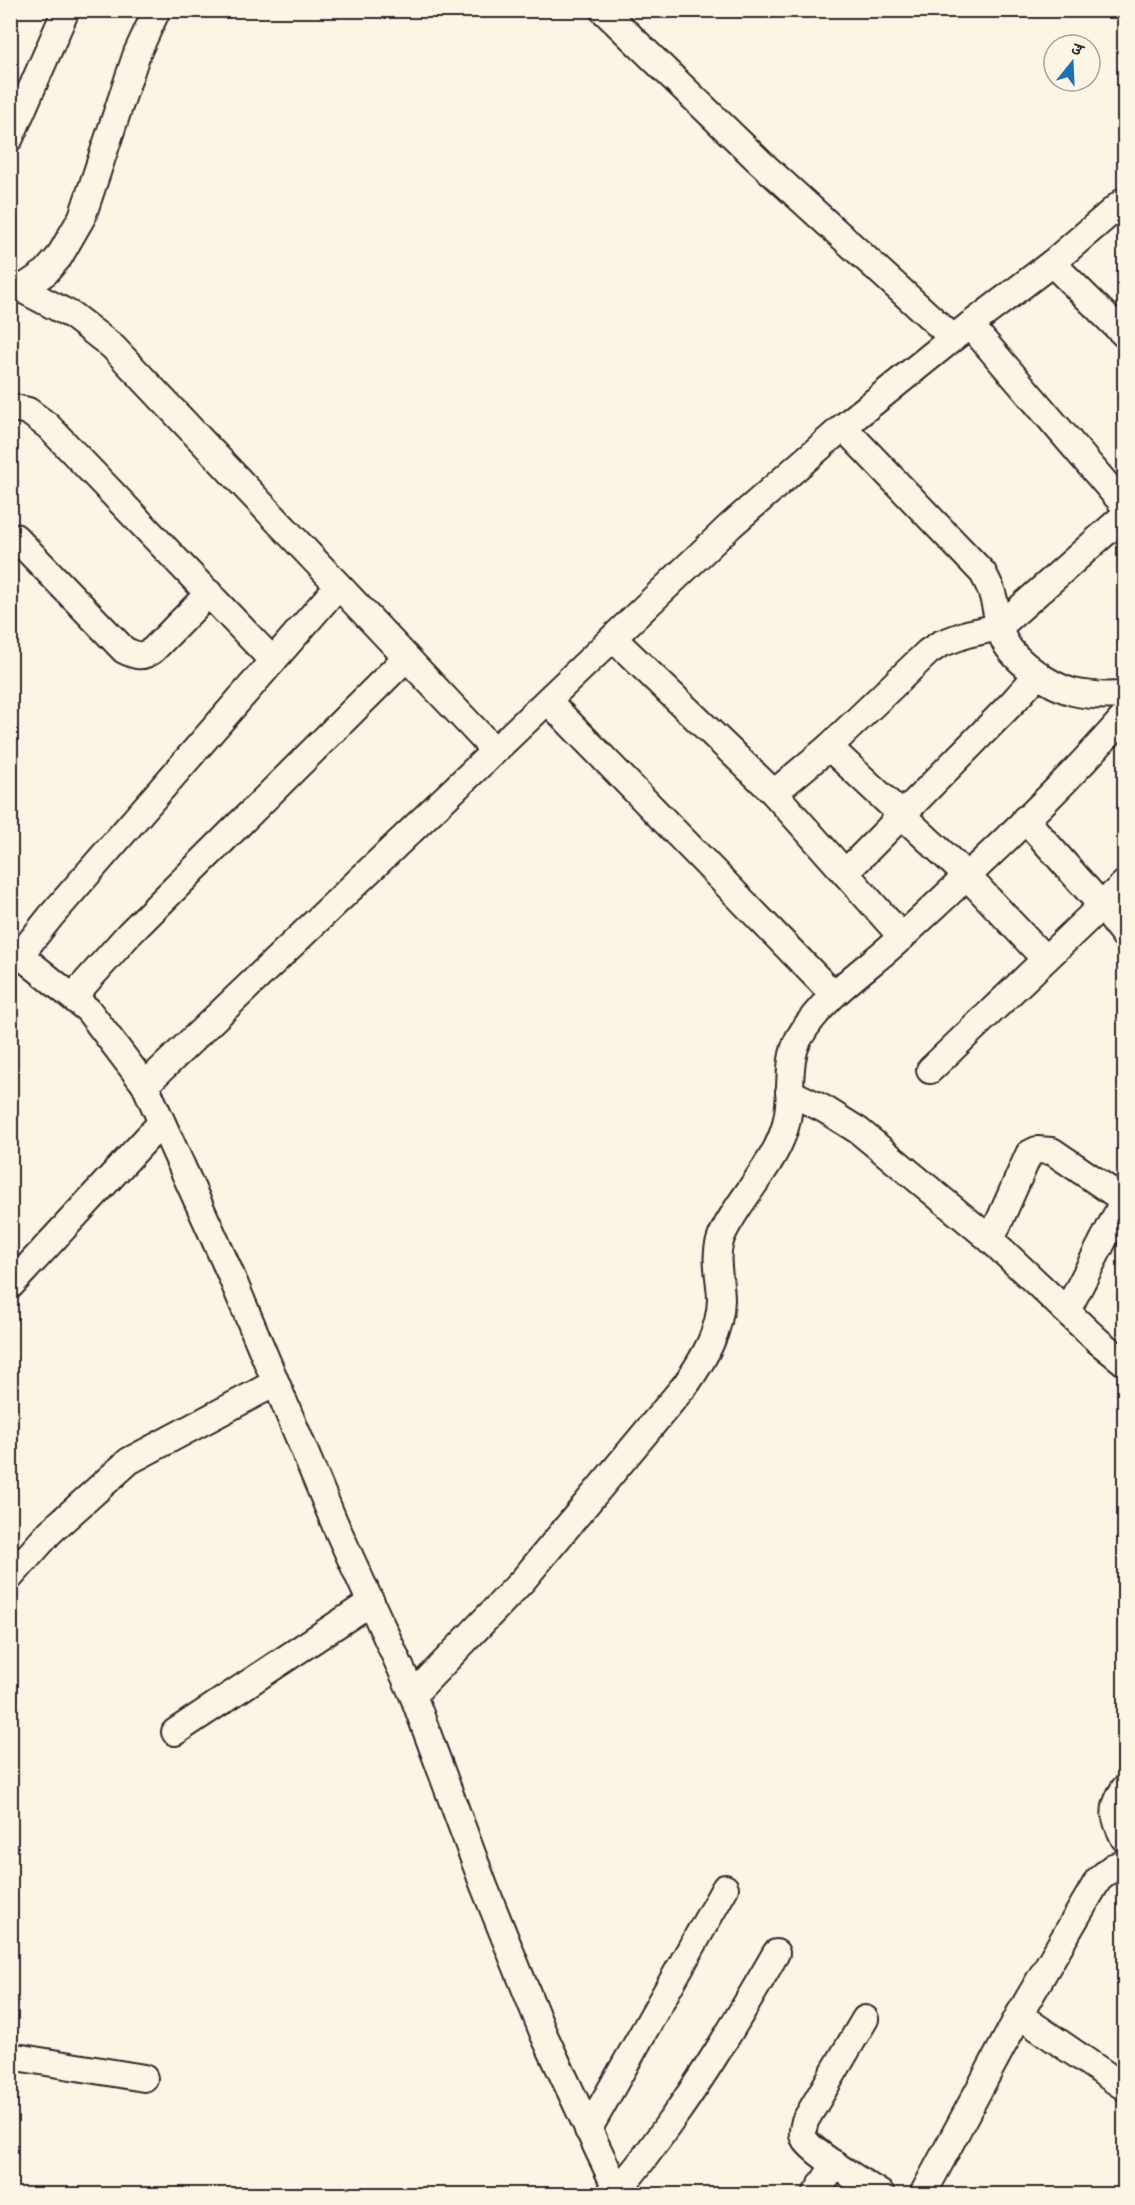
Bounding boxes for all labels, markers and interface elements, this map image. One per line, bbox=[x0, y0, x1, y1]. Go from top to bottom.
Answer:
north arrow bbox=[1042, 33, 1102, 93]
text: उ bbox=[1068, 37, 1088, 65]

